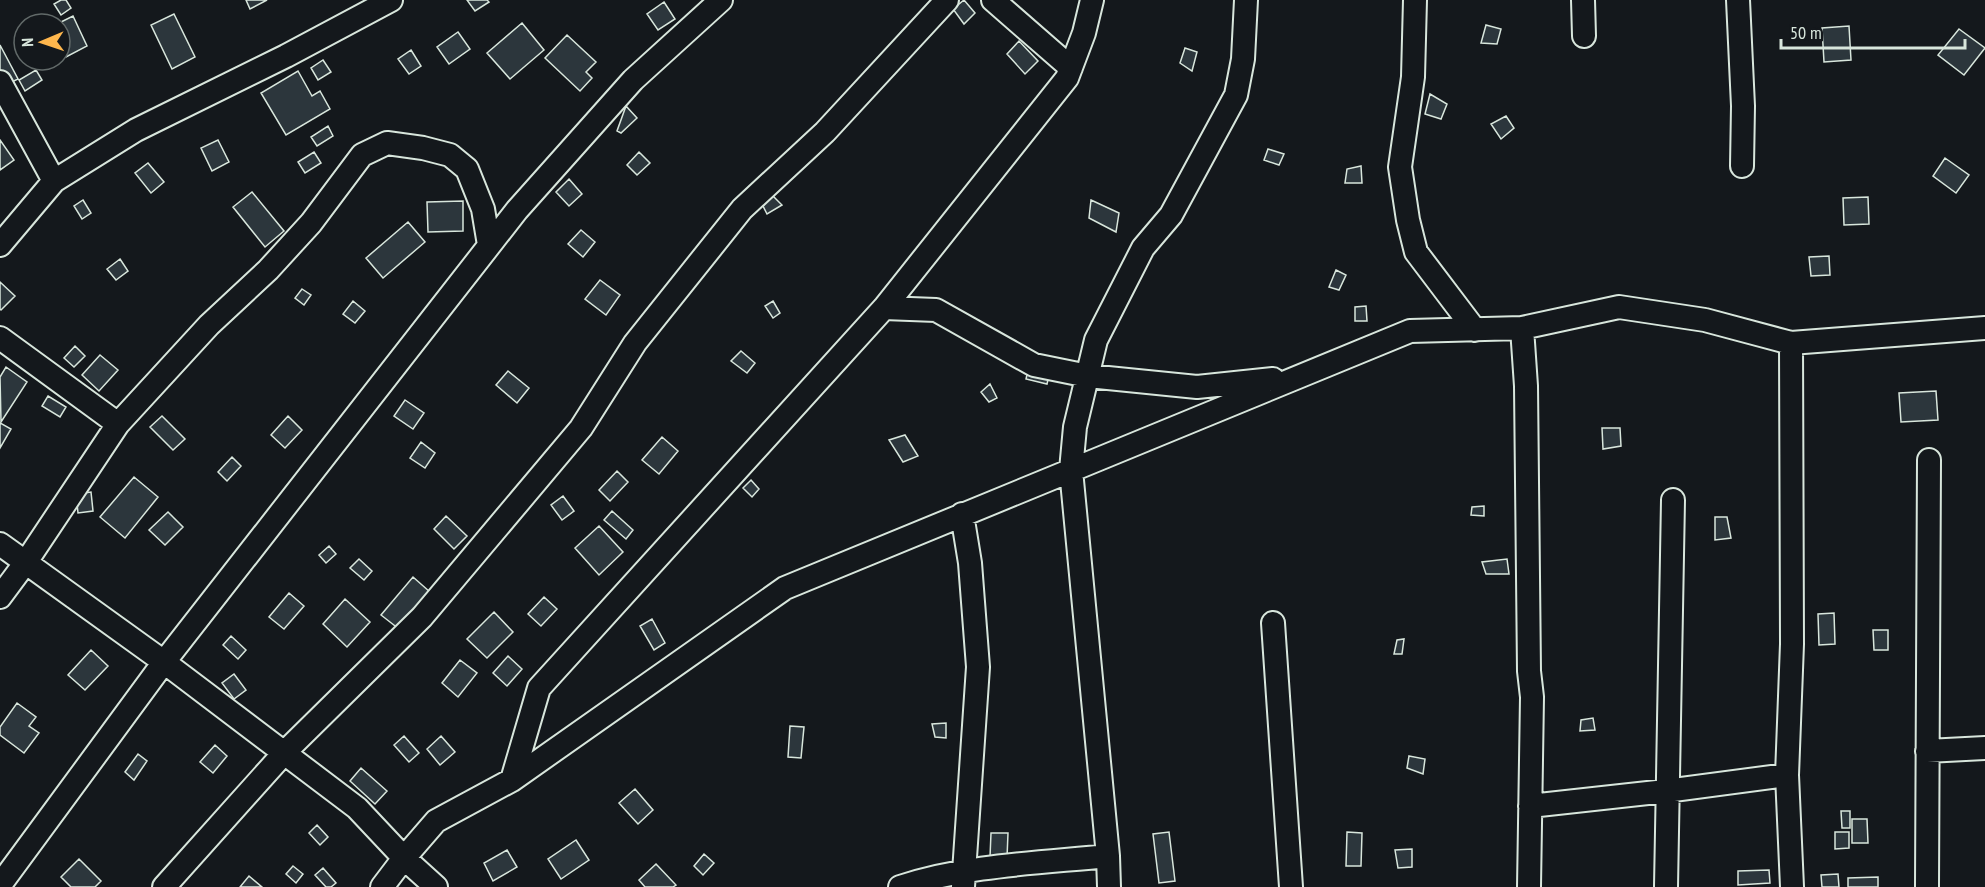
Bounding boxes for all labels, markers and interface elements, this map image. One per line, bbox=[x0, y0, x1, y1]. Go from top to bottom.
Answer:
north arrow bbox=[12, 12, 72, 72]
scale bar bbox=[1781, 12, 1966, 50]
text: 50 m bbox=[1790, 21, 1822, 44]
text: N bbox=[17, 38, 37, 47]

